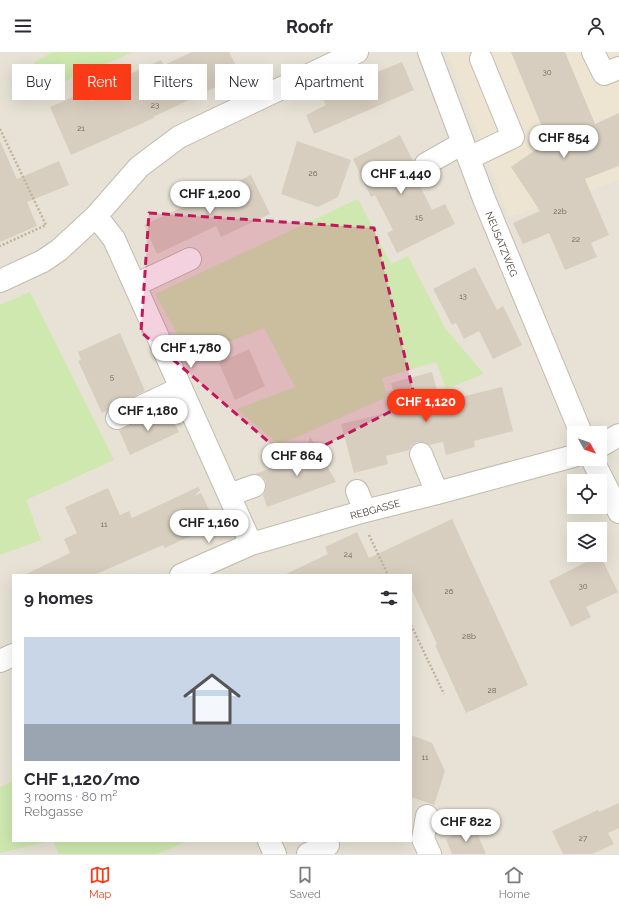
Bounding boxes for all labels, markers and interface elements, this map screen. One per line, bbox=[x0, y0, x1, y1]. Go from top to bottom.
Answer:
icon: menu bbox=[12, 15, 34, 37]
icon: person bbox=[585, 15, 607, 37]
text: Roofr bbox=[286, 16, 333, 37]
chip: Buy bbox=[12, 64, 65, 100]
chip: Rent bbox=[73, 64, 131, 100]
chip: Filters bbox=[139, 64, 207, 100]
chip: New bbox=[215, 64, 273, 100]
chip: Apartment bbox=[281, 64, 378, 100]
house number: 30 bbox=[542, 67, 552, 77]
house number: 23 bbox=[151, 100, 159, 110]
house number: 21 bbox=[77, 123, 85, 133]
pin: CHF 854 bbox=[527, 125, 601, 159]
text: CHF 854 bbox=[538, 130, 590, 145]
pin: CHF 1,440 bbox=[355, 161, 447, 195]
text: CHF 1,440 bbox=[370, 166, 432, 181]
house number: 26 bbox=[309, 168, 318, 178]
pin: CHF 1,200 bbox=[164, 181, 256, 215]
text: CHF 1,200 bbox=[179, 186, 241, 201]
house number: 22b bbox=[553, 206, 567, 216]
street label: NEUSATZWEG bbox=[483, 210, 520, 278]
house number: 15 bbox=[415, 212, 424, 222]
house number: 22 bbox=[572, 234, 580, 244]
house number: 13 bbox=[459, 291, 467, 301]
pin: CHF 1,780 bbox=[145, 335, 237, 369]
text: CHF 1,780 bbox=[160, 340, 222, 355]
house number: 5 bbox=[110, 372, 115, 382]
pin: CHF 1,120 bbox=[380, 389, 472, 423]
text: CHF 1,120 bbox=[396, 394, 456, 409]
pin: CHF 1,180 bbox=[102, 398, 194, 432]
text: CHF 1,180 bbox=[118, 403, 178, 418]
north arrow bbox=[567, 426, 607, 466]
map controls bbox=[567, 426, 607, 562]
pin: CHF 864 bbox=[260, 443, 334, 477]
text: CHF 864 bbox=[271, 448, 323, 463]
button: locate bbox=[567, 474, 607, 514]
street label: REBGASSE bbox=[349, 498, 401, 521]
pin: CHF 1,160 bbox=[163, 510, 255, 544]
text: CHF 1,160 bbox=[179, 515, 239, 530]
house number: 11 bbox=[101, 519, 108, 529]
button: layers bbox=[567, 522, 607, 562]
house number: 24 bbox=[344, 549, 353, 559]
house number: 30 bbox=[578, 581, 588, 591]
house number: 26 bbox=[445, 586, 454, 596]
icon: filters bbox=[378, 587, 400, 609]
text: 9 homes bbox=[24, 588, 93, 608]
house number: 28b bbox=[462, 631, 476, 641]
icon: home bbox=[176, 663, 248, 735]
house number: 28 bbox=[488, 685, 497, 695]
house number: 11 bbox=[422, 752, 429, 762]
text: CHF 1,120/mo bbox=[24, 769, 140, 789]
text: 3 rooms · 80 m² bbox=[24, 789, 117, 804]
text: Rebgasse bbox=[24, 804, 83, 819]
pin: CHF 822 bbox=[429, 809, 503, 843]
text: CHF 822 bbox=[440, 814, 492, 829]
house number: 27 bbox=[579, 833, 588, 843]
tab: Map bbox=[89, 864, 111, 901]
tab: Saved bbox=[289, 864, 321, 901]
tab: Home bbox=[499, 864, 530, 901]

